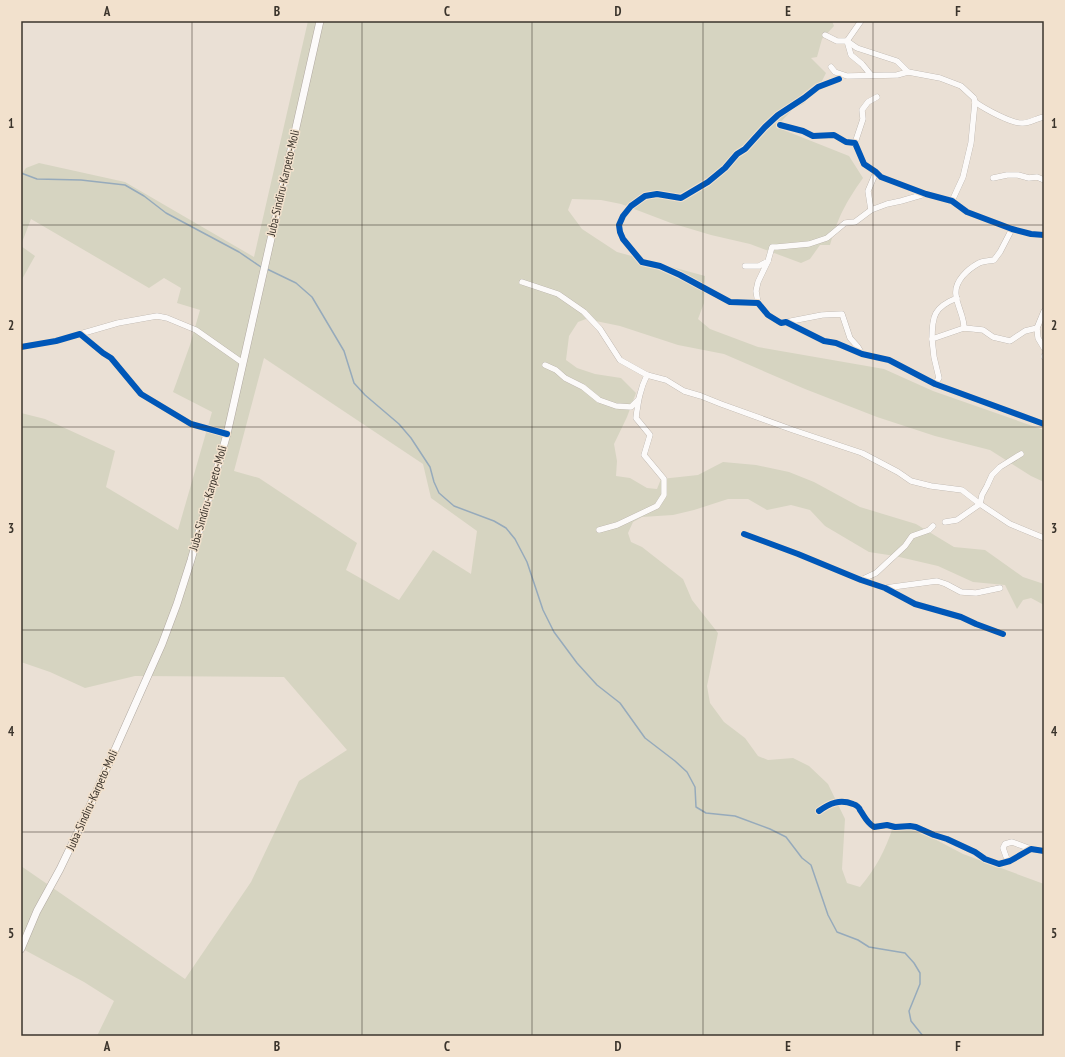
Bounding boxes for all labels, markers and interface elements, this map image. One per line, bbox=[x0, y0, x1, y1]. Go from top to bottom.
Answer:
text: A bbox=[103, 3, 111, 20]
text: B bbox=[274, 3, 280, 20]
text: C bbox=[444, 3, 450, 20]
text: D bbox=[615, 3, 622, 20]
text: E bbox=[785, 3, 791, 20]
text: F bbox=[955, 3, 961, 20]
text: 1 bbox=[8, 115, 14, 132]
text: 1 bbox=[1051, 115, 1057, 132]
street label: Juba-Sindiru-Karpeto-Moli bbox=[263, 128, 302, 238]
text: 2 bbox=[8, 317, 14, 334]
text: 2 bbox=[1051, 317, 1057, 334]
street label: Juba-Sindiru-Karpeto-Moli bbox=[185, 444, 230, 553]
text: 3 bbox=[8, 520, 14, 537]
text: 3 bbox=[1051, 520, 1057, 537]
text: 4 bbox=[8, 723, 15, 740]
text: 4 bbox=[1051, 723, 1058, 740]
street label: Juba-Sindiru-Karpeto-Moli bbox=[62, 747, 120, 853]
text: 5 bbox=[8, 925, 14, 942]
text: 5 bbox=[1051, 925, 1057, 942]
text: A bbox=[103, 1038, 111, 1055]
text: B bbox=[274, 1038, 280, 1055]
text: C bbox=[444, 1038, 450, 1055]
text: D bbox=[615, 1038, 622, 1055]
text: E bbox=[785, 1038, 791, 1055]
text: F bbox=[955, 1038, 961, 1055]

